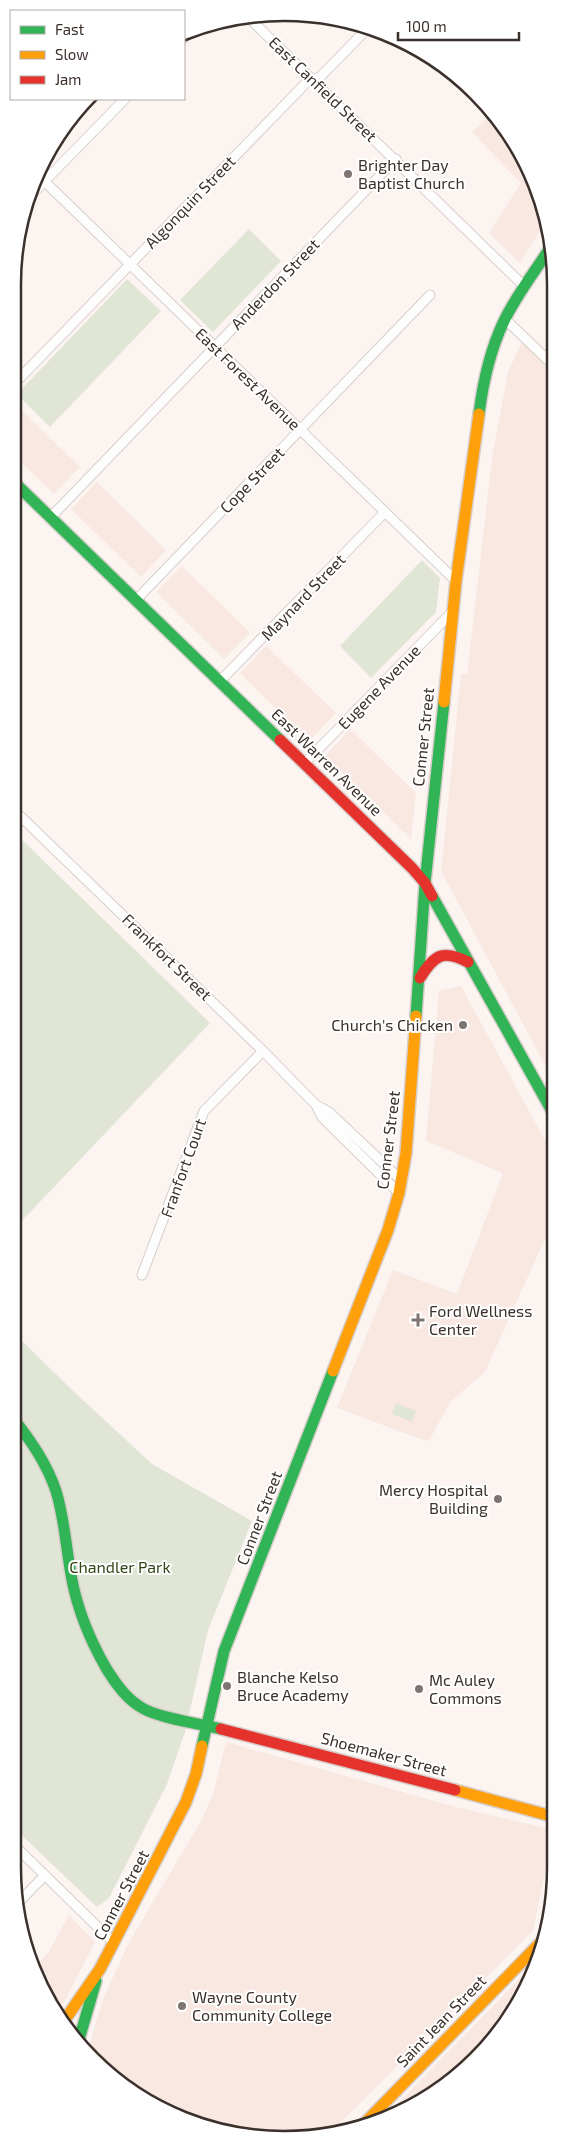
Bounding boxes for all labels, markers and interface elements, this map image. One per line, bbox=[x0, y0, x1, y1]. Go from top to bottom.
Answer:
legend bbox=[10, 10, 185, 100]
scale bar bbox=[398, 10, 519, 42]
text: 100 m bbox=[406, 17, 447, 35]
text: Fast bbox=[55, 20, 85, 38]
street label: East Canfield Street bbox=[265, 32, 381, 145]
text: Slow bbox=[55, 45, 89, 63]
text: Jam bbox=[55, 70, 81, 88]
street label: Algonquin Street bbox=[141, 151, 239, 252]
place label: Brighter Day Baptist Church bbox=[358, 155, 465, 192]
marker: Brighter Day Baptist Church bbox=[342, 168, 354, 180]
street label: Anderdon Street bbox=[227, 234, 323, 333]
street label: East Forest Avenue bbox=[192, 324, 305, 434]
street label: Cope Street bbox=[216, 443, 288, 517]
street label: Maynard Street bbox=[257, 549, 349, 644]
street label: Eugene Avenue bbox=[334, 640, 424, 733]
street label: Conner Street bbox=[408, 686, 437, 787]
street label: East Warren Avenue bbox=[268, 704, 387, 819]
street label: Frankfort Street bbox=[119, 909, 216, 1004]
place label: Church's Chicken bbox=[331, 1015, 453, 1034]
marker: Church's Chicken bbox=[457, 1019, 469, 1031]
street label: Conner Street bbox=[372, 1089, 403, 1190]
street label: Franfort Court bbox=[156, 1116, 209, 1220]
place label: Ford Wellness Center bbox=[429, 1301, 532, 1338]
marker: Ford Wellness Center bbox=[411, 1313, 425, 1327]
street label: Conner Street bbox=[232, 1468, 285, 1568]
place label: Mercy Hospital Building bbox=[379, 1480, 488, 1517]
marker: Mercy Hospital Building bbox=[492, 1493, 504, 1505]
park label: Chandler Park bbox=[69, 1557, 171, 1576]
place label: Blanche Kelso Bruce Academy bbox=[237, 1667, 349, 1704]
place label: Mc Auley Commons bbox=[429, 1670, 502, 1707]
marker: Blanche Kelso Bruce Academy bbox=[221, 1680, 233, 1692]
marker: Mc Auley Commons bbox=[413, 1683, 425, 1695]
street label: Shoemaker Street bbox=[319, 1728, 449, 1779]
street label: Conner Street bbox=[89, 1846, 152, 1943]
street label: Saint Jean Street bbox=[392, 1971, 489, 2071]
place label: Wayne County Community College bbox=[192, 1987, 332, 2024]
marker: Wayne County Community College bbox=[176, 2000, 188, 2012]

